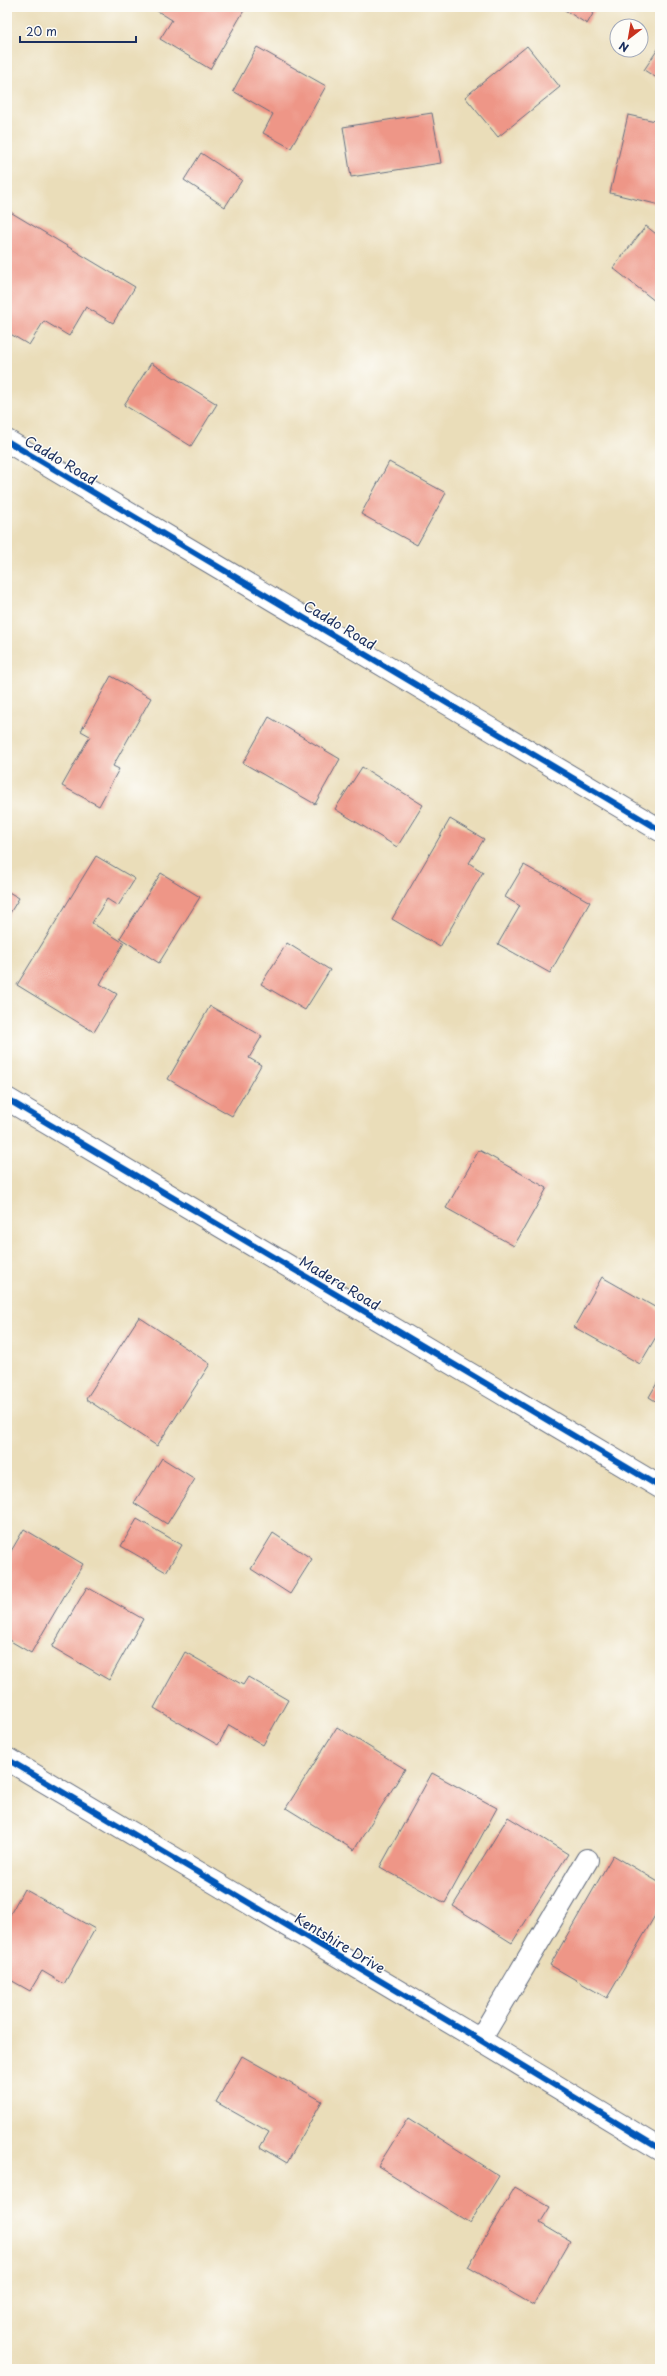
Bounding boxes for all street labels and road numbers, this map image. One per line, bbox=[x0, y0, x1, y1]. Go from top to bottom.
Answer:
street label: Caddo Road bbox=[21, 430, 101, 490]
street label: Caddo Road bbox=[300, 595, 380, 655]
street label: Madera Road bbox=[296, 1251, 384, 1315]
street label: Kentshire Drive bbox=[291, 1908, 389, 1978]

